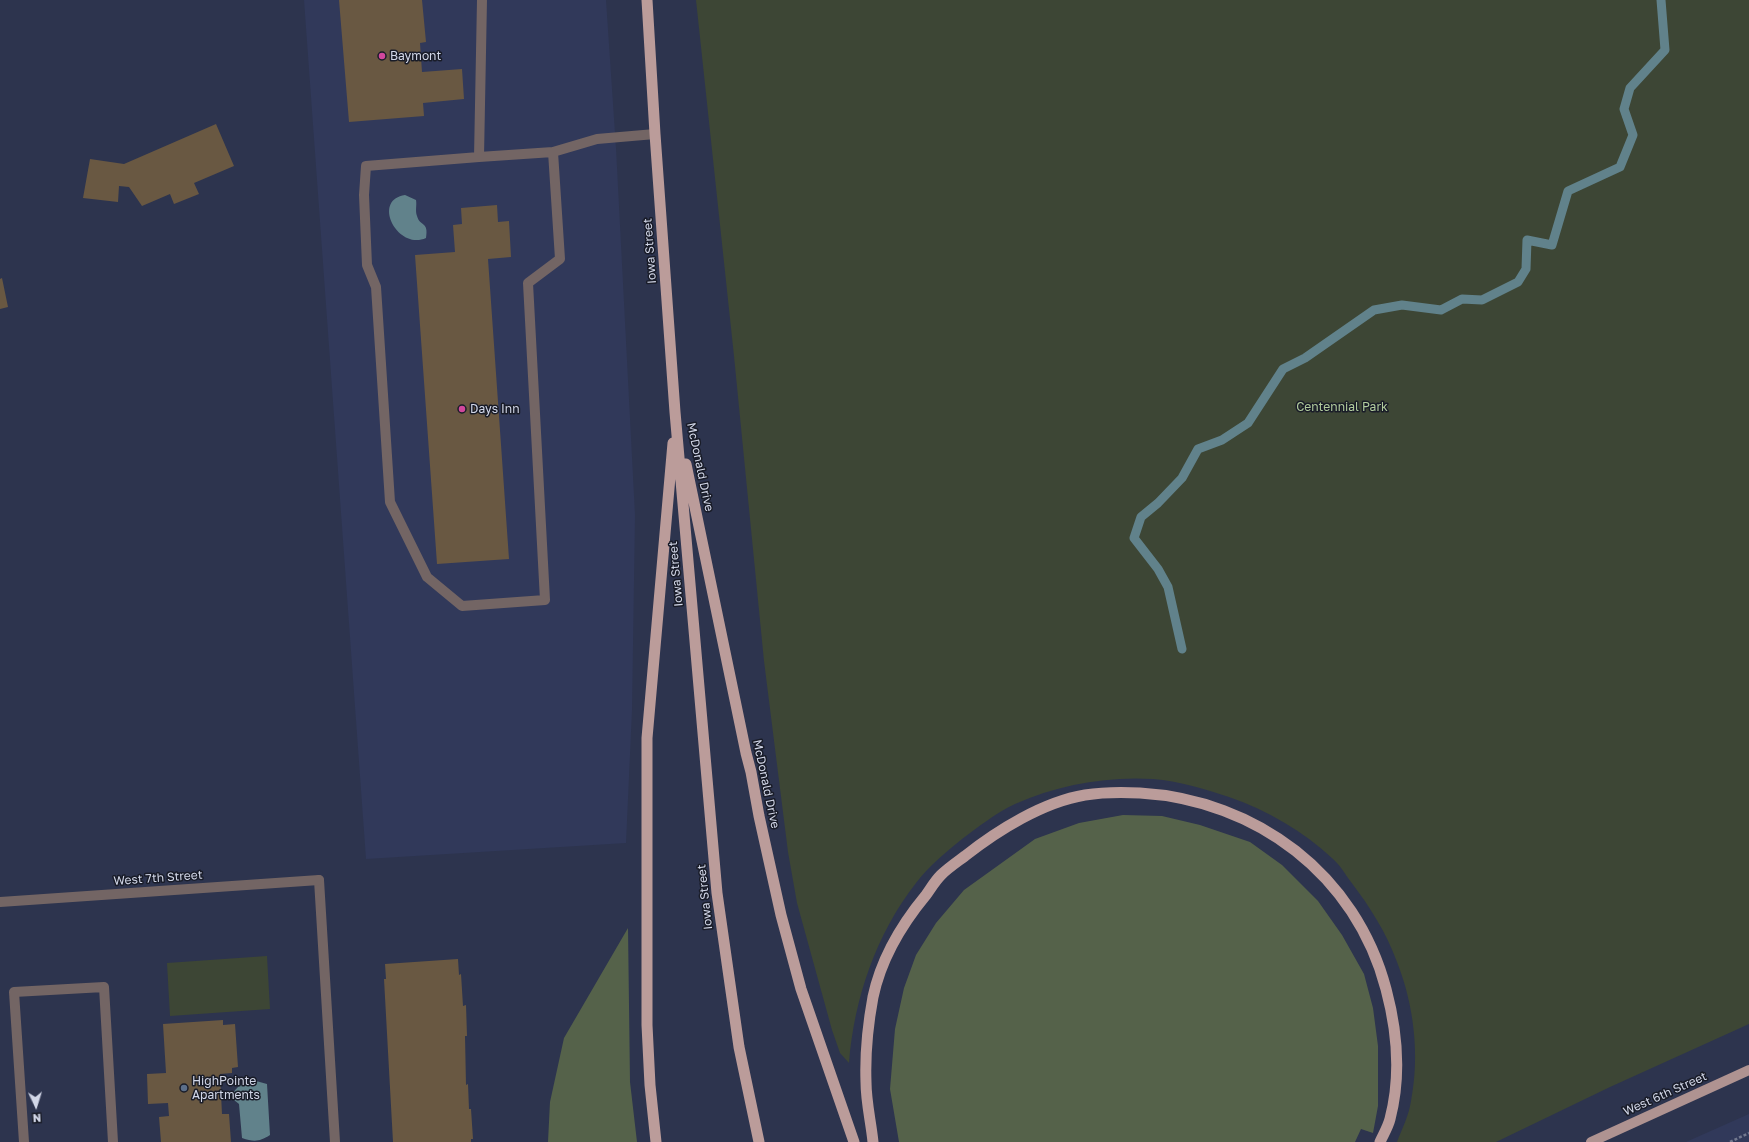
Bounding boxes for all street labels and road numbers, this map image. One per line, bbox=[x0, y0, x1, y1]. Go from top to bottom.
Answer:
street label: Iowa Street bbox=[641, 218, 659, 284]
street label: McDonald Drive bbox=[684, 421, 716, 513]
street label: Iowa Street bbox=[666, 541, 686, 607]
street label: McDonald Drive bbox=[750, 738, 782, 830]
street label: Iowa Street bbox=[694, 864, 716, 930]
street label: West 7th Street bbox=[113, 868, 203, 888]
street label: West 6th Street bbox=[1621, 1069, 1709, 1119]

